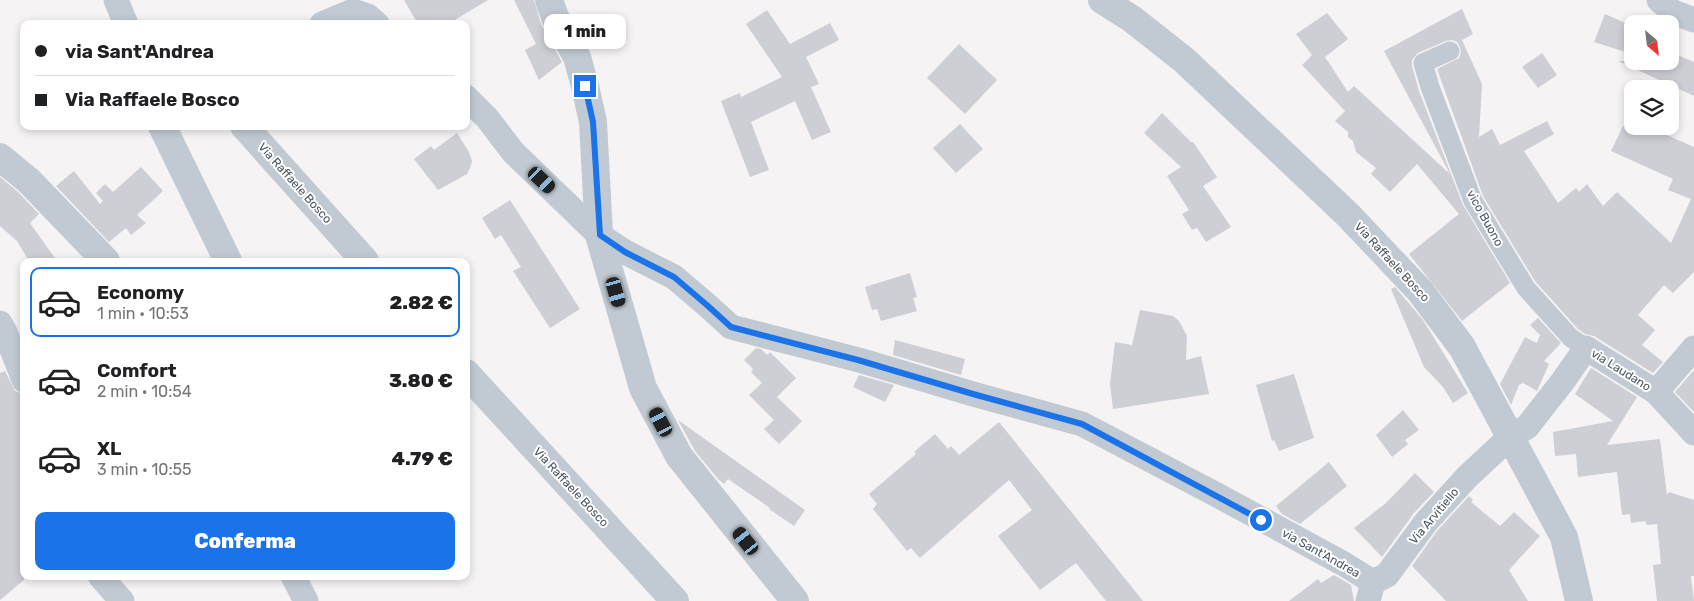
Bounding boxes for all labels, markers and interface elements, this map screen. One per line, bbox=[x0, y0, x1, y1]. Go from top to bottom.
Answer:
callout: 1 min bbox=[544, 13, 626, 48]
north arrow bbox=[1624, 15, 1679, 70]
map controls bbox=[1624, 15, 1679, 135]
text: 1 min bbox=[564, 22, 606, 41]
text: via Sant'Andrea bbox=[65, 40, 214, 63]
route end bbox=[574, 75, 596, 97]
button: layers bbox=[1624, 80, 1679, 135]
text: Via Raffaele Bosco bbox=[65, 88, 240, 111]
street label: Via Raffaele Bosco bbox=[255, 140, 335, 226]
car bbox=[525, 164, 558, 196]
street label: vico Buono bbox=[1464, 187, 1506, 249]
street label: Via Raffaele Bosco bbox=[1352, 219, 1432, 305]
car bbox=[604, 276, 627, 308]
icon: car bbox=[37, 280, 82, 325]
text: Economy bbox=[97, 281, 184, 304]
text: 2.82 € bbox=[389, 291, 453, 314]
text: 1 min · 10:53 bbox=[97, 304, 189, 323]
street label: via Laudano bbox=[1589, 346, 1653, 394]
icon: car bbox=[37, 358, 82, 403]
text: Comfort bbox=[97, 359, 177, 382]
text: 3.80 € bbox=[389, 369, 453, 392]
text: 2 min · 10:54 bbox=[97, 382, 192, 401]
car bbox=[647, 405, 674, 439]
icon: car bbox=[37, 436, 82, 481]
text: XL bbox=[97, 437, 121, 460]
street label: Via Raffaele Bosco bbox=[531, 444, 611, 530]
text: 4.79 € bbox=[392, 447, 453, 470]
text: 3 min · 10:55 bbox=[97, 460, 192, 479]
street label: Via Arvitiello bbox=[1406, 485, 1462, 547]
route start bbox=[1250, 509, 1272, 531]
button: Conferma bbox=[35, 512, 455, 570]
car bbox=[730, 525, 761, 557]
street label: via Sant'Andrea bbox=[1279, 526, 1363, 580]

